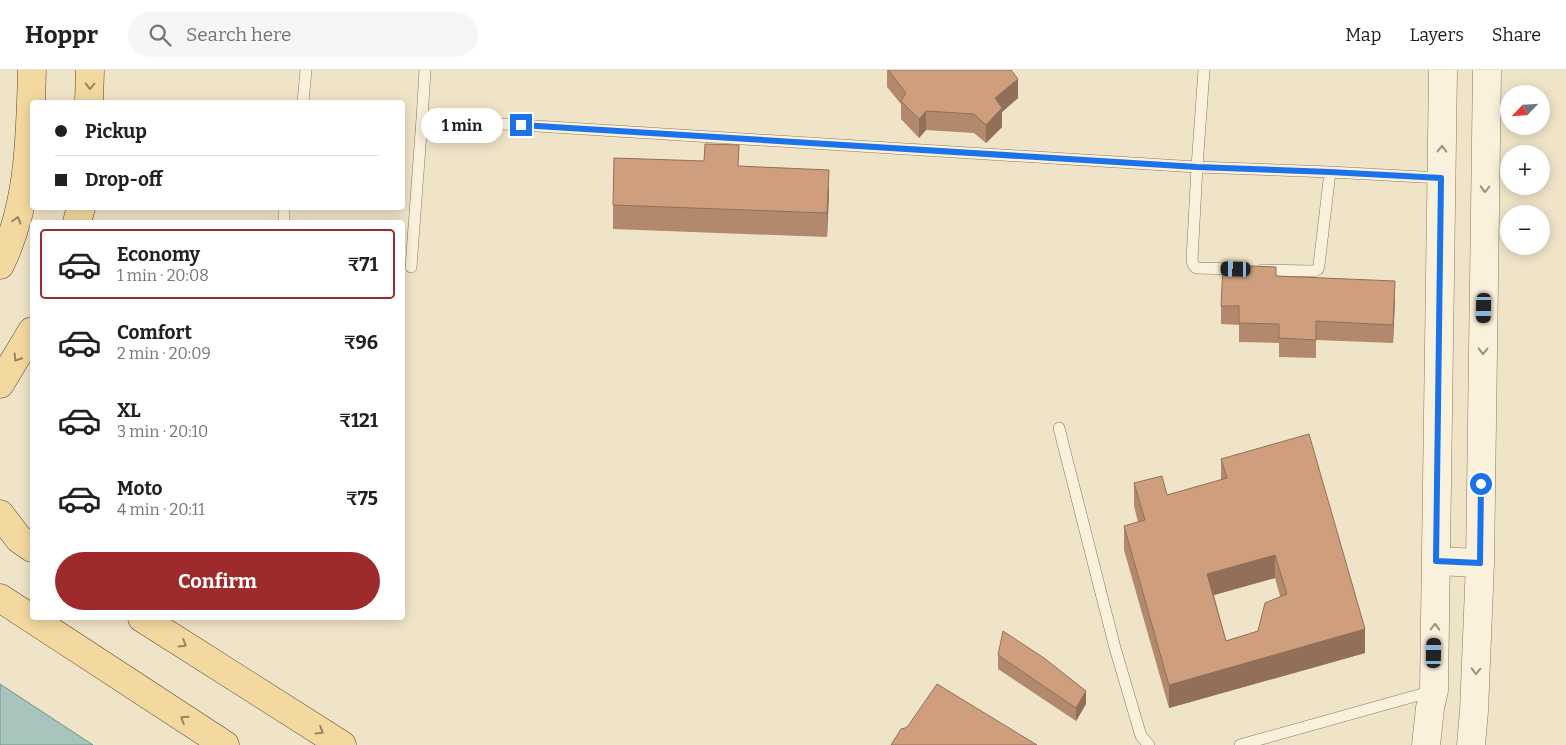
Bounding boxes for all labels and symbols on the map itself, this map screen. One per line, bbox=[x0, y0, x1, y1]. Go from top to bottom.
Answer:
one-way arrow bbox=[85, 83, 95, 91]
north arrow bbox=[1500, 85, 1550, 135]
callout: 1 min bbox=[421, 108, 504, 142]
route end bbox=[510, 114, 532, 136]
one-way arrow bbox=[1436, 145, 1447, 153]
one-way arrow bbox=[1480, 185, 1490, 193]
one-way arrow bbox=[11, 215, 22, 224]
car bbox=[1220, 261, 1251, 277]
car bbox=[1476, 293, 1491, 323]
one-way arrow bbox=[1478, 348, 1488, 355]
one-way arrow bbox=[13, 352, 23, 361]
route start bbox=[1470, 473, 1492, 495]
one-way arrow bbox=[1430, 623, 1440, 630]
one-way arrow bbox=[178, 637, 187, 647]
car bbox=[1426, 638, 1441, 668]
one-way arrow bbox=[1470, 667, 1481, 675]
one-way arrow bbox=[181, 715, 190, 725]
one-way arrow bbox=[314, 725, 324, 734]

